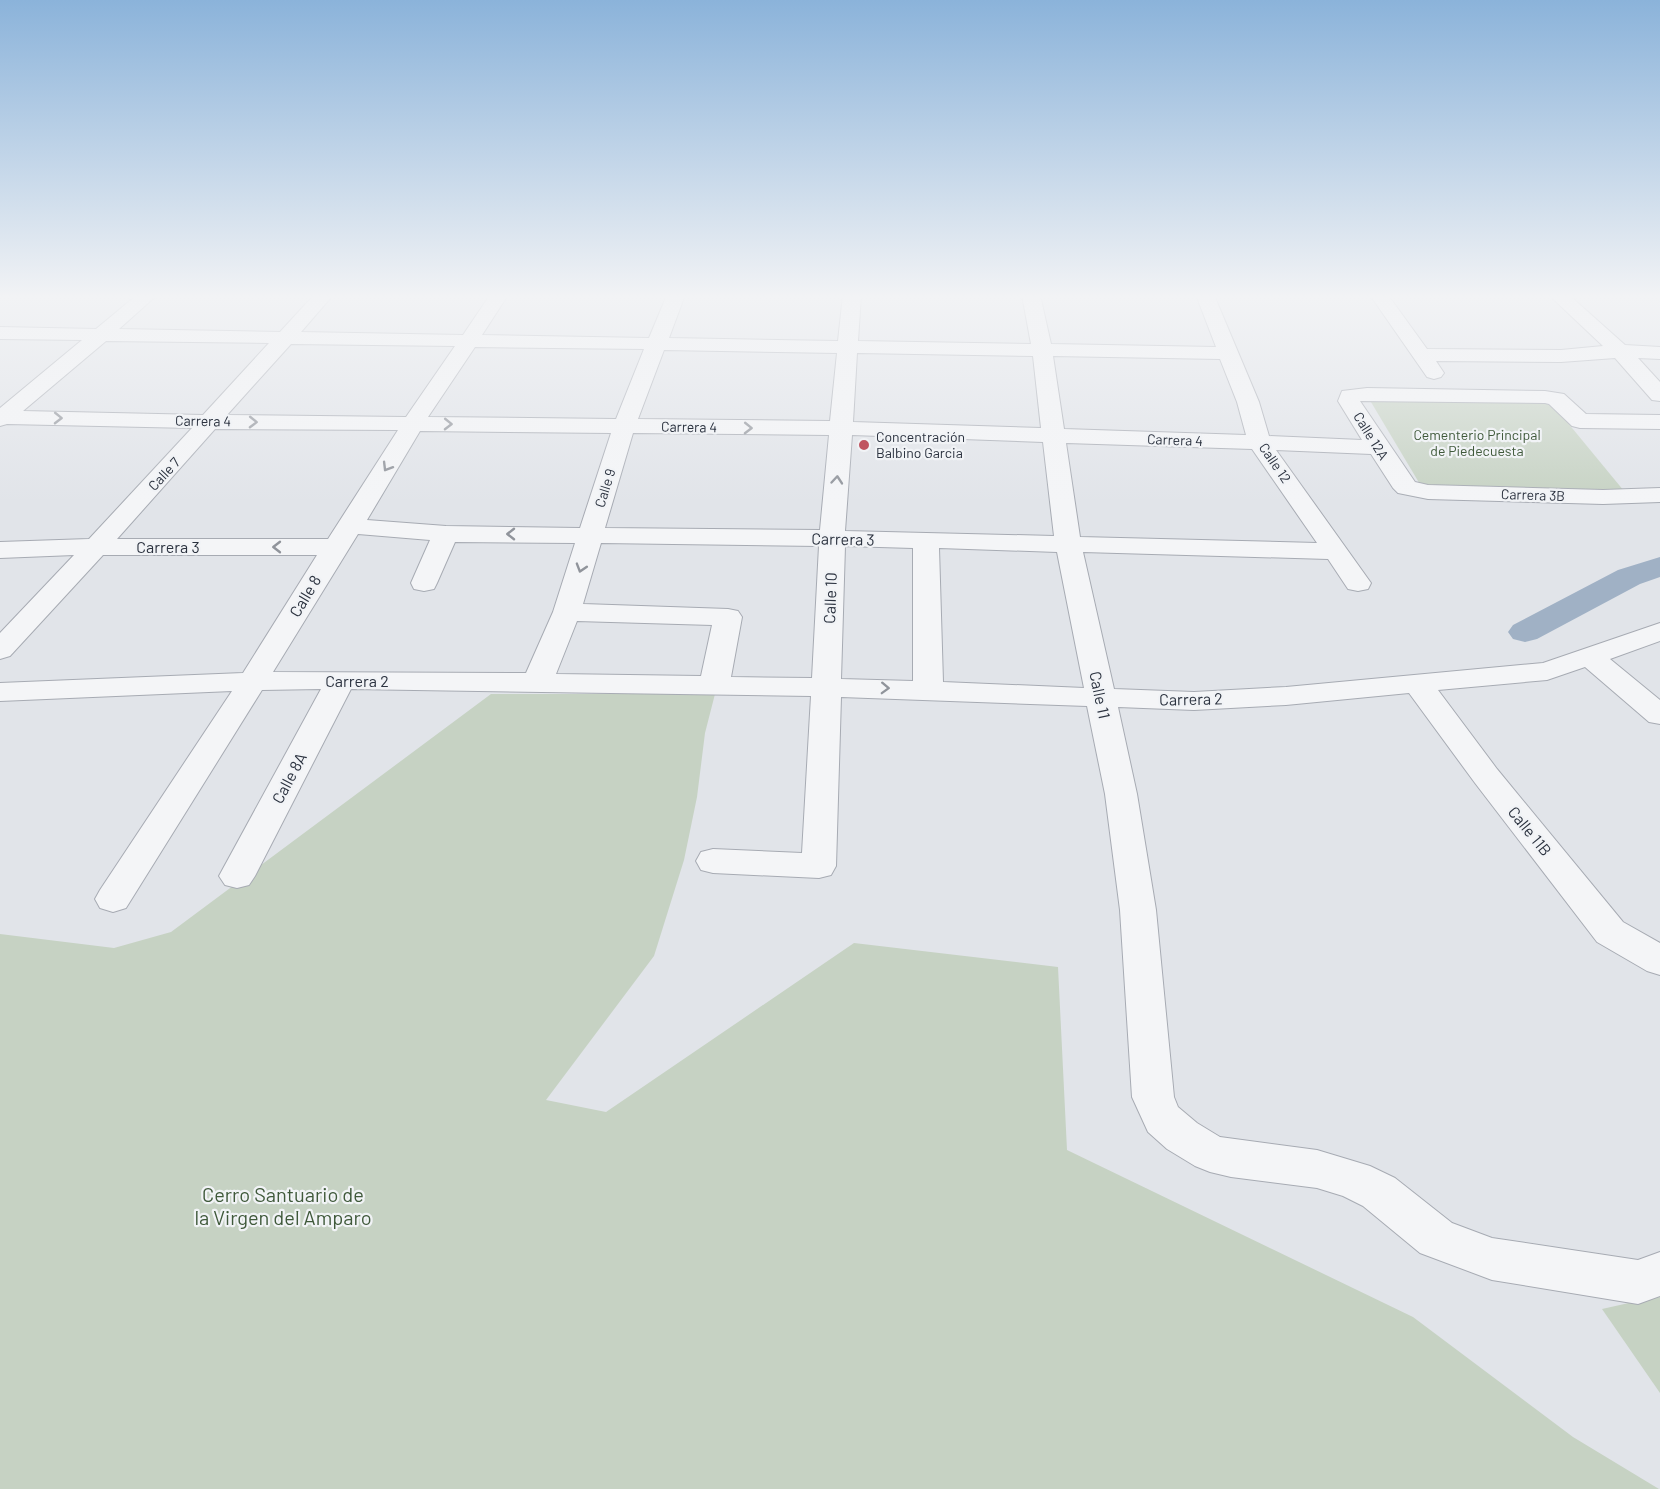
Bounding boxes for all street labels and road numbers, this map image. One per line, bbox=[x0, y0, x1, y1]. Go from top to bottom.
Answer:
street label: Calle 12A bbox=[1350, 409, 1393, 463]
street label: Carrera 4 bbox=[175, 412, 231, 429]
street label: Carrera 4 bbox=[661, 418, 717, 435]
street label: Carrera 4 bbox=[1147, 430, 1203, 449]
street label: Calle 12 bbox=[1256, 439, 1295, 486]
street label: Calle 7 bbox=[144, 453, 183, 494]
street label: Calle 9 bbox=[591, 466, 618, 509]
street label: Carrera 3B bbox=[1501, 485, 1565, 504]
street label: Carrera 3 bbox=[811, 528, 875, 549]
street label: Carrera 3 bbox=[136, 537, 200, 556]
street label: Calle 8 bbox=[285, 571, 324, 620]
street label: Calle 10 bbox=[819, 572, 840, 624]
street label: Calle 11 bbox=[1086, 669, 1115, 720]
street label: Carrera 2 bbox=[325, 671, 389, 690]
street label: Carrera 2 bbox=[1159, 688, 1223, 709]
street label: Calle 8A bbox=[267, 749, 310, 806]
street label: Calle 11B bbox=[1505, 802, 1556, 859]

